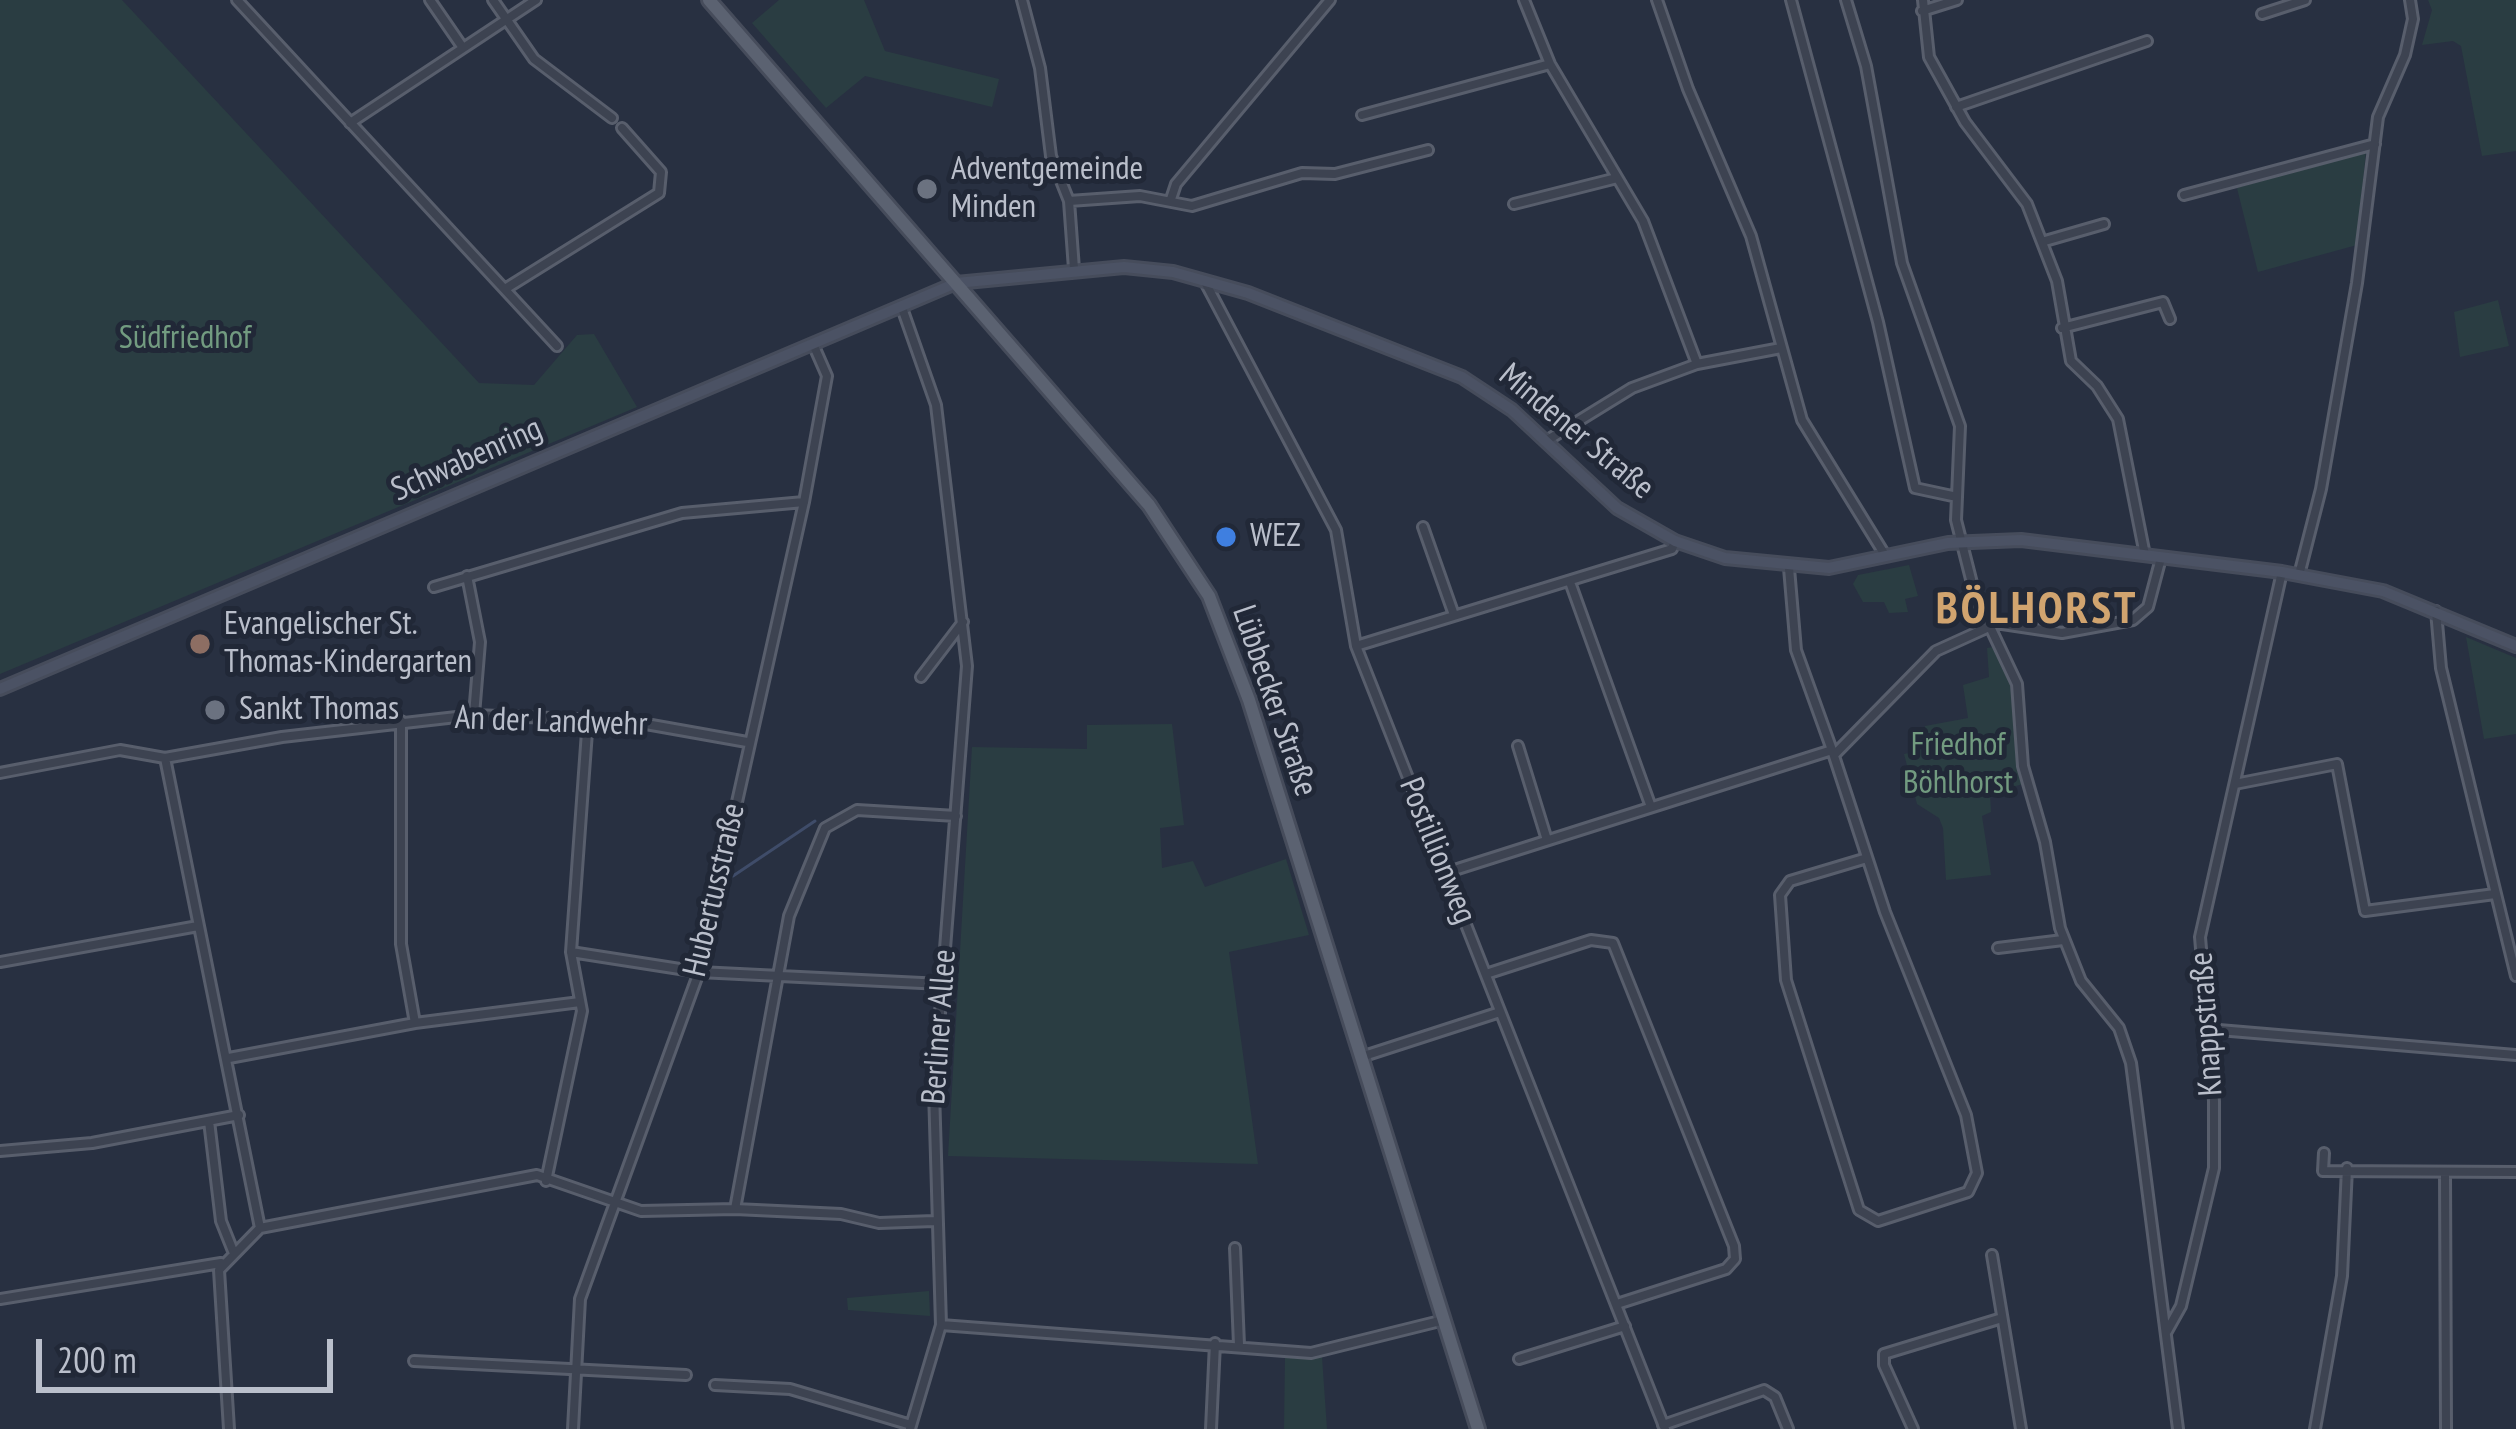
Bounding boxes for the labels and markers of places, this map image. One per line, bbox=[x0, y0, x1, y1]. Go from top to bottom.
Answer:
place label: Adventgemeinde Minden bbox=[951, 150, 1143, 228]
marker: Adventgemeinde Minden bbox=[914, 176, 940, 202]
place label: WEZ bbox=[1250, 517, 1301, 557]
marker: WEZ bbox=[1213, 524, 1239, 550]
place label: Evangelischer St. Thomas-Kindergarten bbox=[224, 605, 472, 683]
marker: Evangelischer St. Thomas-Kindergarten bbox=[187, 631, 213, 657]
place label: Sankt Thomas bbox=[239, 690, 399, 730]
marker: Sankt Thomas bbox=[202, 697, 228, 723]

